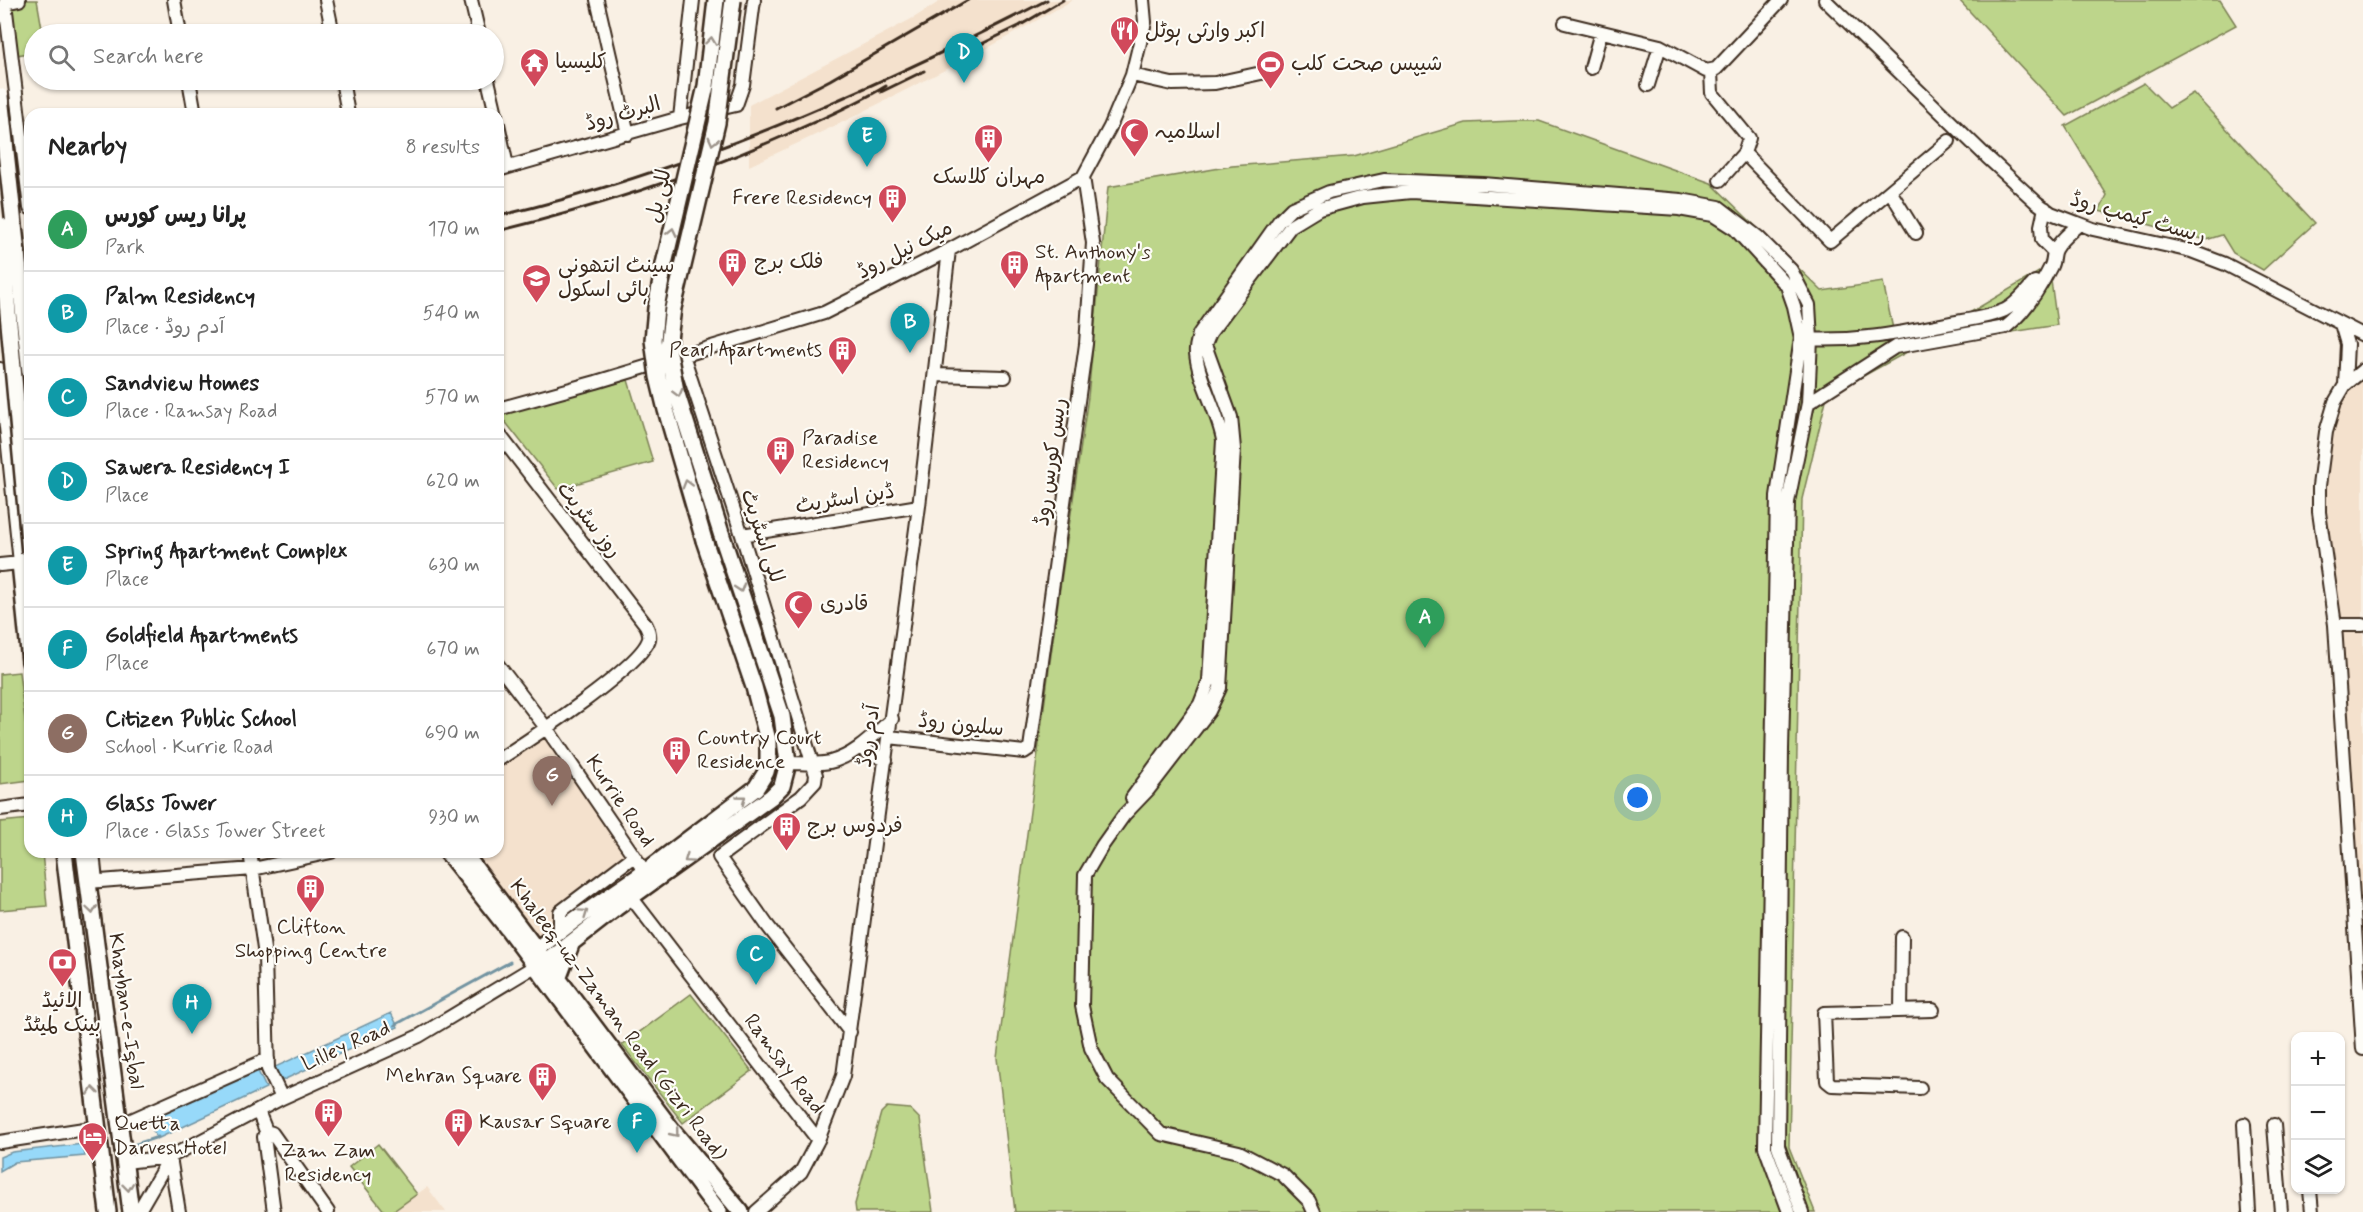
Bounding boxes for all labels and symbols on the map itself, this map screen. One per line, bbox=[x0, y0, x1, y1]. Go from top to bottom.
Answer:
restaurant icon: اکبر وارثی ہوٹل bbox=[1108, 15, 1140, 57]
place label: اکبر وارثی ہوٹل bbox=[1145, 17, 1265, 46]
pin: D bbox=[944, 34, 984, 83]
one-way arrow bbox=[705, 37, 717, 46]
temple icon: کلیسیا bbox=[518, 46, 550, 88]
place label: کلیسیا bbox=[555, 48, 606, 76]
sports icon: شیپس صحت کلب bbox=[1254, 48, 1286, 90]
place label: شیپس صحت کلب bbox=[1291, 50, 1443, 78]
street label: البرٹ روڈ bbox=[582, 90, 664, 138]
mosque icon: اسلامیہ bbox=[1118, 116, 1150, 158]
pin: E bbox=[848, 118, 886, 167]
place label: اسلامیہ bbox=[1155, 118, 1220, 146]
building icon: مہران کلاسک bbox=[973, 122, 1005, 164]
one-way arrow bbox=[707, 136, 720, 146]
place label: مہران کلاسک bbox=[933, 163, 1045, 191]
street label: للی پل bbox=[639, 167, 679, 225]
building icon: Frere Residency bbox=[877, 182, 909, 224]
place label: Frere Residency bbox=[732, 184, 872, 212]
street label: ریسٹ کیمپ روڈ bbox=[2067, 185, 2209, 251]
street label: میک نیل روڈ bbox=[852, 214, 958, 286]
one-way arrow bbox=[664, 227, 677, 237]
place label: St. Anthony's Apartment bbox=[1035, 238, 1151, 291]
building icon: فلک برج bbox=[717, 246, 749, 288]
place label: فلک برج bbox=[754, 248, 823, 276]
building icon: St. Anthony's Apartment bbox=[998, 248, 1030, 290]
place label: سینٹ انتھونی ہائی اسکول bbox=[558, 252, 675, 305]
school or university icon: سینٹ انتھونی ہائی اسکول bbox=[521, 262, 553, 304]
pin: B bbox=[890, 304, 930, 353]
building icon: Pearl Apartments bbox=[827, 334, 859, 376]
place label: Pearl Apartments bbox=[669, 336, 822, 365]
one-way arrow bbox=[670, 388, 683, 398]
street label: ریس کورس روڈ bbox=[1028, 396, 1074, 528]
place label: Paradise Residency bbox=[802, 424, 889, 476]
building icon: Paradise Residency bbox=[765, 434, 797, 476]
street label: روز سٹریٹ bbox=[550, 476, 628, 564]
street label: ڈین اسٹریٹ bbox=[793, 477, 897, 521]
one-way arrow bbox=[682, 479, 695, 489]
street label: للی اسٹریٹ bbox=[734, 486, 790, 586]
one-way arrow bbox=[732, 582, 745, 593]
mosque icon: قادری bbox=[783, 588, 815, 630]
place label: قادری bbox=[820, 590, 869, 618]
pin: A bbox=[1406, 598, 1444, 648]
street label: آدم روڈ bbox=[851, 702, 888, 769]
street label: سلیون روڈ bbox=[917, 707, 1005, 743]
place label: Country Court Residence bbox=[697, 724, 822, 776]
building icon: Country Court Residence bbox=[660, 734, 692, 776]
street label: Kurrie Road bbox=[579, 749, 661, 853]
pin: G bbox=[532, 756, 572, 806]
your location bbox=[1623, 783, 1652, 812]
one-way arrow bbox=[735, 795, 746, 806]
building icon: فردوس برج bbox=[770, 810, 802, 852]
place label: فردوس برج bbox=[807, 812, 903, 840]
one-way arrow bbox=[683, 851, 694, 862]
building icon: Clifton Shopping Centre bbox=[295, 872, 327, 914]
street label: Khaleeq-uz-Zaman Road (Gizri Road) bbox=[503, 874, 734, 1167]
one-way arrow bbox=[85, 905, 97, 915]
one-way arrow bbox=[578, 909, 589, 920]
place label: Clifton Shopping Centre bbox=[235, 913, 387, 965]
street label: Khayban-e-Iqbal bbox=[101, 931, 151, 1091]
pin: C bbox=[736, 936, 776, 985]
bank icon: الائیڈ بینک لمیٹڈ bbox=[46, 946, 78, 988]
pin: H bbox=[172, 984, 212, 1034]
place label: الائیڈ بینک لمیٹڈ bbox=[23, 987, 101, 1039]
street label: Ramsay Road bbox=[737, 1008, 831, 1120]
street label: Lilley Road bbox=[297, 1014, 395, 1078]
building icon: Mehran Square bbox=[527, 1060, 559, 1102]
place label: Mehran Square bbox=[386, 1062, 522, 1090]
one-way arrow bbox=[87, 1087, 100, 1096]
building icon: Zam Zam Residency bbox=[312, 1096, 344, 1138]
pin: F bbox=[618, 1104, 656, 1153]
building icon: Kausar Square bbox=[442, 1106, 474, 1148]
place label: Kausar Square bbox=[479, 1108, 612, 1136]
place label: Quetta DarveshHotel bbox=[114, 1110, 227, 1162]
hotel icon: Quetta DarveshHotel bbox=[77, 1120, 109, 1162]
one-way arrow bbox=[668, 1126, 679, 1137]
place label: Zam Zam Residency bbox=[281, 1137, 375, 1189]
one-way arrow bbox=[122, 1182, 134, 1191]

